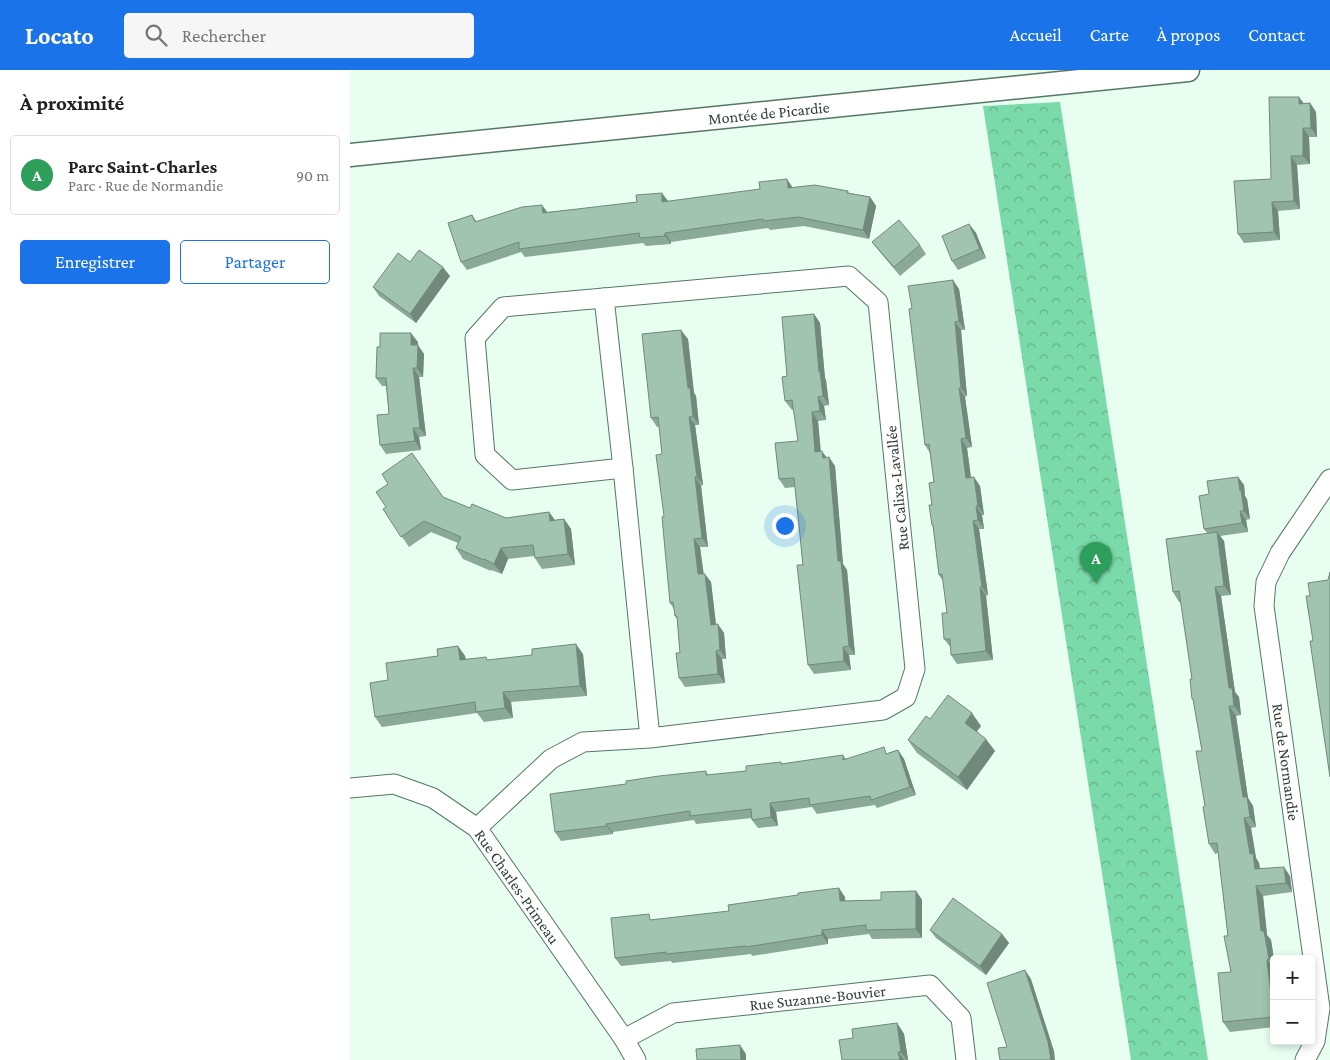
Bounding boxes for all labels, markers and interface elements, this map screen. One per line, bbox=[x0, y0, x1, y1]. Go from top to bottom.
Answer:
search box bbox=[124, 13, 474, 58]
icon: search bbox=[142, 21, 170, 49]
text: Locato bbox=[25, 22, 94, 49]
text: Rechercher bbox=[182, 25, 266, 46]
text: Accueil bbox=[1010, 25, 1062, 45]
text: Carte bbox=[1090, 25, 1129, 45]
text: À propos bbox=[1157, 25, 1220, 45]
text: Contact bbox=[1248, 25, 1305, 45]
text: À proximité bbox=[20, 91, 124, 115]
street label: Montée de Picardie bbox=[707, 98, 830, 127]
text: Parc Saint-Charles bbox=[68, 156, 217, 177]
text: A bbox=[32, 167, 42, 184]
text: 90 m bbox=[296, 167, 329, 184]
text: Parc · Rue de Normandie bbox=[68, 177, 223, 194]
button: Enregistrer bbox=[20, 240, 170, 284]
button: Partager bbox=[180, 240, 330, 284]
street label: Rue Calixa-Lavallée bbox=[882, 425, 912, 551]
your location bbox=[772, 513, 798, 539]
pin: A bbox=[1080, 542, 1112, 583]
street label: Rue de Normandie bbox=[1269, 702, 1303, 822]
street label: Rue Charles-Primeau bbox=[472, 826, 564, 947]
map controls bbox=[1270, 955, 1315, 1045]
button: + bbox=[1270, 955, 1315, 1000]
street label: Rue Suzanne-Bouvier bbox=[749, 981, 887, 1013]
button: − bbox=[1270, 1000, 1315, 1045]

